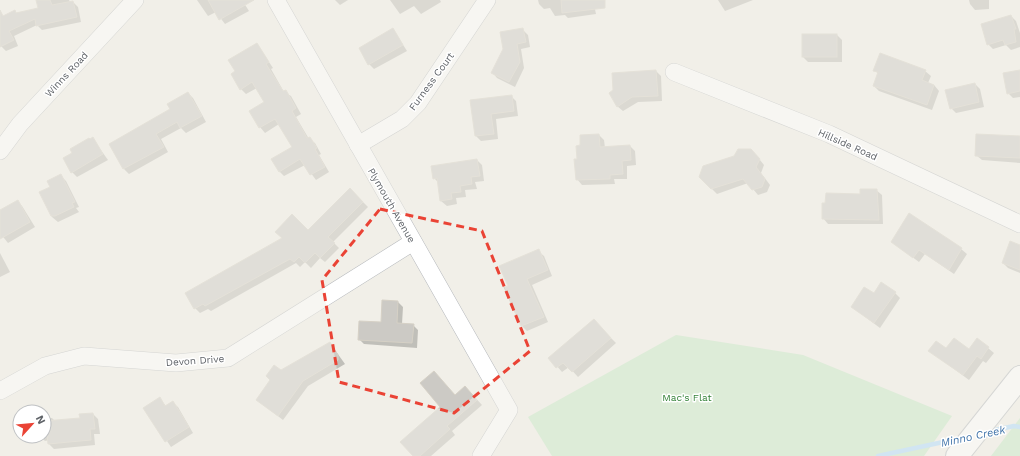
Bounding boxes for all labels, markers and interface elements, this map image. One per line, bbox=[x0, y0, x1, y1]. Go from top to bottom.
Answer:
street label: Winns Road bbox=[43, 49, 90, 99]
street label: Furness Court bbox=[407, 50, 457, 112]
street label: Hillside Road bbox=[816, 126, 879, 162]
street label: Plymouth Avenue bbox=[366, 166, 418, 245]
street label: Devon Drive bbox=[165, 353, 225, 368]
park label: Mac's Flat bbox=[662, 392, 712, 403]
north arrow bbox=[12, 404, 52, 444]
text: N bbox=[33, 413, 48, 426]
water label: Minno Creek bbox=[940, 423, 1007, 450]

